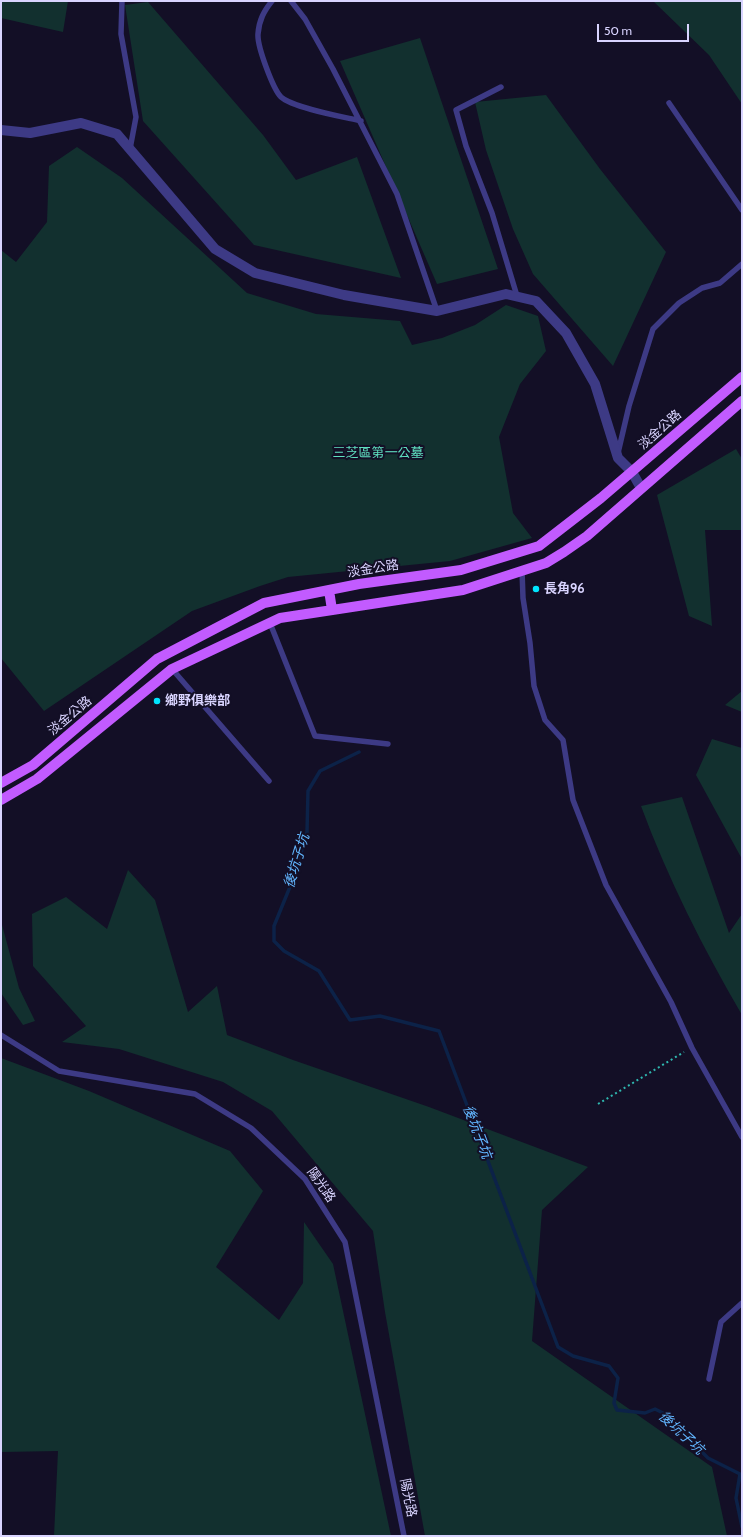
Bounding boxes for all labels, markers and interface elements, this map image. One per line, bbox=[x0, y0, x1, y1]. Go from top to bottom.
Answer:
scale bar bbox=[599, 16, 691, 42]
text: 50 m bbox=[604, 23, 632, 38]
street label: 淡金公路 bbox=[635, 407, 685, 453]
park label: 三芝區第一公墓 bbox=[333, 445, 423, 461]
street label: 淡金公路 bbox=[346, 557, 400, 581]
place label: 長角96 bbox=[544, 581, 585, 597]
marker: 長角96 bbox=[531, 584, 541, 594]
street label: 淡金公路 bbox=[45, 693, 95, 739]
place label: 鄉野俱樂部 bbox=[165, 693, 230, 709]
marker: 鄉野俱樂部 bbox=[152, 696, 162, 706]
water label: 後坑子坑 bbox=[281, 832, 313, 890]
water label: 後坑子坑 bbox=[459, 1103, 495, 1161]
street label: 陽光路 bbox=[303, 1165, 339, 1205]
water label: 後坑子坑 bbox=[655, 1408, 707, 1458]
street label: 陽光路 bbox=[397, 1477, 419, 1519]

